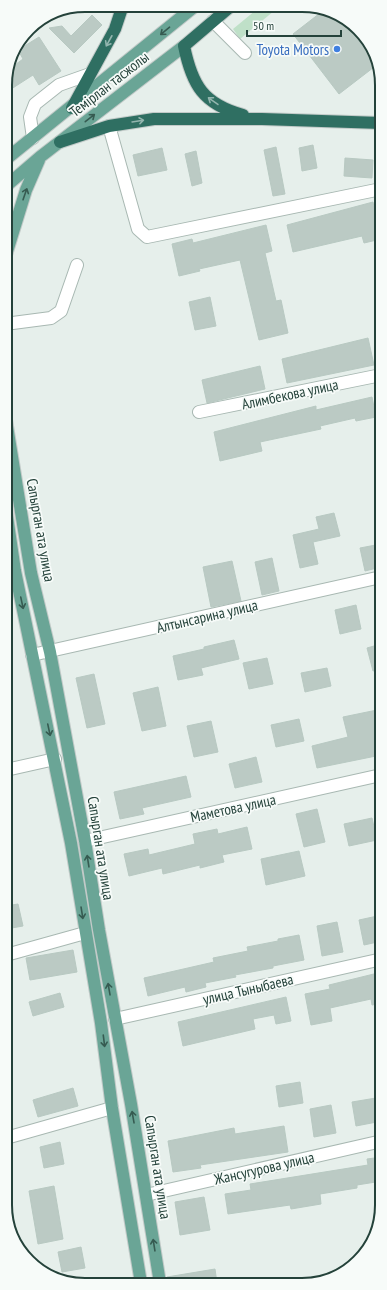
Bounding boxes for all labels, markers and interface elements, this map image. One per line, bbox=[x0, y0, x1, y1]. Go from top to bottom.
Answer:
scale bar bbox=[247, 12, 341, 38]
text: 50 m bbox=[253, 18, 274, 33]
one-way arrow bbox=[160, 26, 170, 35]
one-way arrow bbox=[104, 35, 112, 47]
place label: Toyota Motors bbox=[256, 40, 329, 59]
marker: Toyota Motors bbox=[332, 44, 342, 54]
street label: Темірлан тасжолы bbox=[66, 47, 152, 121]
one-way arrow bbox=[208, 97, 219, 105]
one-way arrow bbox=[85, 114, 96, 123]
one-way arrow bbox=[131, 117, 144, 125]
one-way arrow bbox=[22, 188, 30, 200]
street label: Алимбекова улица bbox=[240, 374, 340, 414]
street label: Сапырган ата улица bbox=[23, 477, 59, 583]
street label: Алтынсарина улица bbox=[155, 595, 259, 637]
one-way arrow bbox=[18, 596, 26, 609]
one-way arrow bbox=[45, 723, 53, 736]
street label: Маметова улица bbox=[189, 790, 277, 826]
street label: Сапырган ата улица bbox=[83, 795, 119, 901]
one-way arrow bbox=[84, 855, 92, 868]
one-way arrow bbox=[78, 906, 86, 919]
street label: улица Тыныбаева bbox=[201, 969, 295, 1009]
one-way arrow bbox=[105, 983, 113, 996]
one-way arrow bbox=[100, 1034, 108, 1047]
one-way arrow bbox=[129, 1111, 137, 1124]
street label: Сапырган ата улица bbox=[140, 1114, 176, 1220]
street label: Жансугурова улица bbox=[211, 1147, 316, 1189]
one-way arrow bbox=[150, 1239, 158, 1252]

